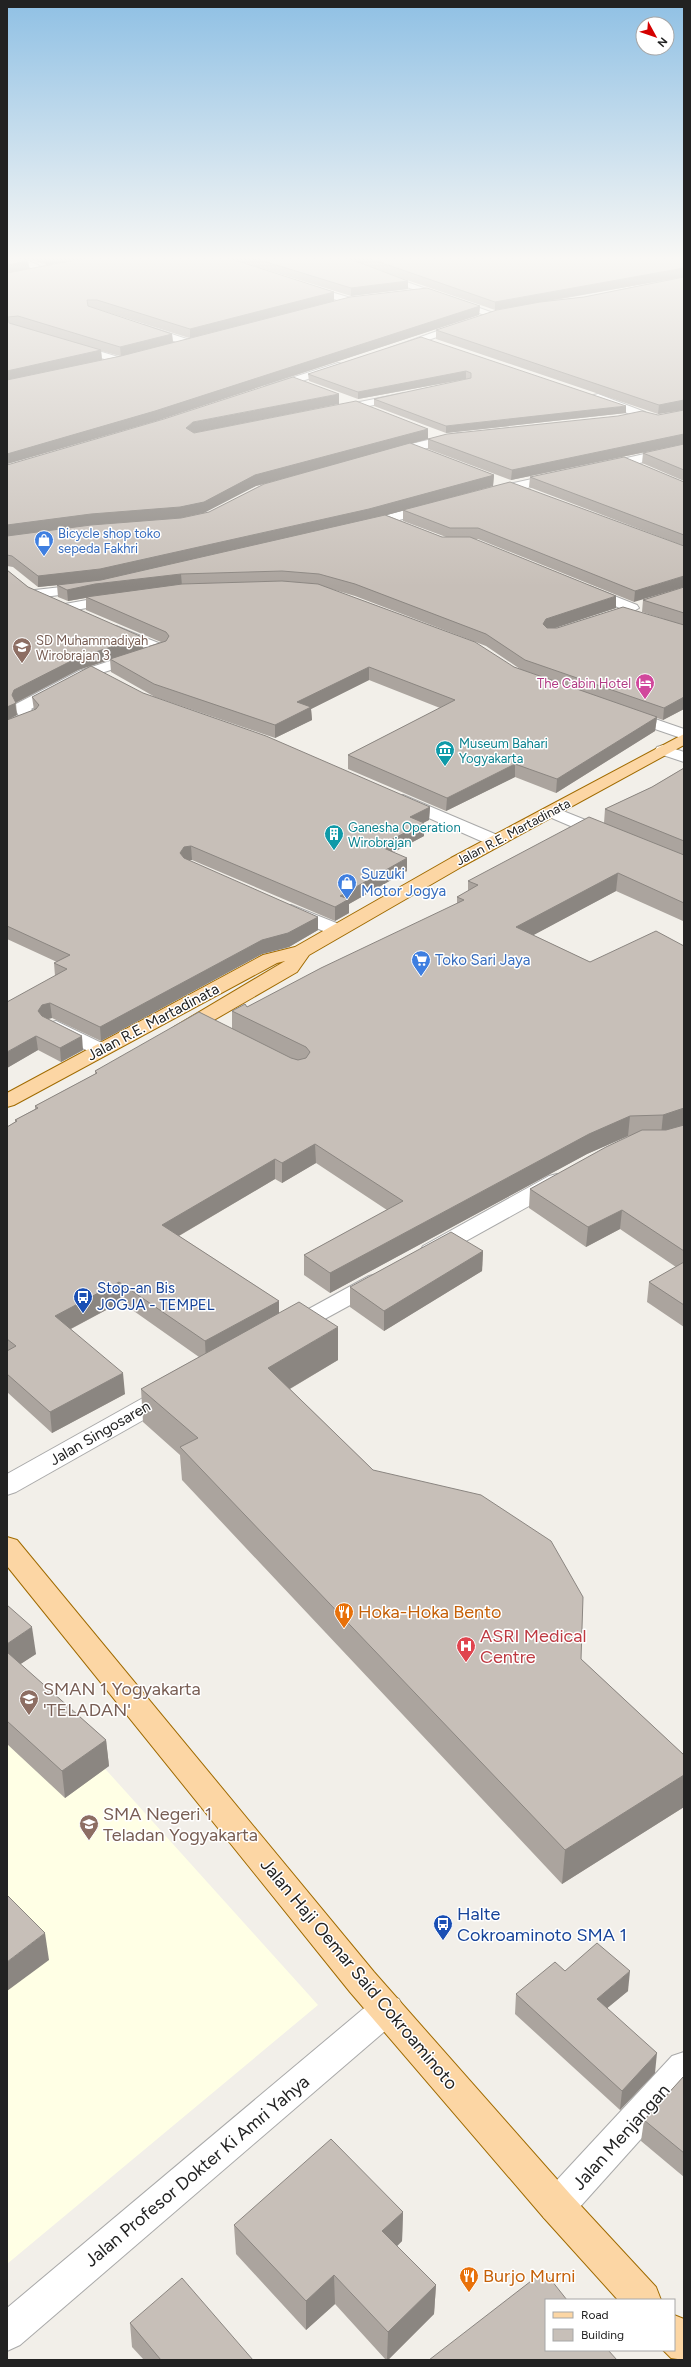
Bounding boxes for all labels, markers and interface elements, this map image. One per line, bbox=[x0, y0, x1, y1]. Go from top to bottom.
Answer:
north arrow bbox=[635, 16, 675, 56]
text: N bbox=[655, 35, 670, 50]
place label: Bicycle shop toko sepeda Fakhri bbox=[58, 526, 161, 556]
shop icon: Bicycle shop toko sepeda Fakhri bbox=[33, 529, 55, 557]
place label: SD Muhammadiyah Wirobrajan 3 bbox=[36, 633, 148, 663]
school or university icon: SD Muhammadiyah Wirobrajan 3 bbox=[11, 636, 33, 664]
hotel icon: The Cabin Hotel bbox=[634, 672, 656, 700]
place label: The Cabin Hotel bbox=[537, 676, 631, 691]
place label: Museum Bahari Yogyakarta bbox=[459, 736, 548, 766]
museum icon: Museum Bahari Yogyakarta bbox=[434, 739, 456, 767]
street label: Jalan R.E. Martadinata bbox=[453, 795, 573, 869]
place label: Ganesha Operation Wirobrajan bbox=[348, 820, 461, 850]
building icon: Ganesha Operation Wirobrajan bbox=[323, 823, 345, 851]
place label: Suzuki Motor Jogya bbox=[361, 865, 446, 900]
shop icon: Suzuki Motor Jogya bbox=[336, 872, 358, 900]
supermarket icon: Toko Sari Jaya bbox=[410, 949, 432, 977]
place label: Toko Sari Jaya bbox=[435, 951, 530, 969]
street label: Jalan R.E. Martadinata bbox=[84, 980, 222, 1064]
place label: Stop-an Bis JOGJA - TEMPEL bbox=[97, 1279, 215, 1314]
bus stop icon: Stop-an Bis JOGJA - TEMPEL bbox=[72, 1286, 94, 1314]
street label: Jalan Singosaren bbox=[46, 1397, 154, 1469]
restaurant icon: Hoka-Hoka Bento bbox=[333, 1601, 355, 1629]
place label: Hoka-Hoka Bento bbox=[358, 1601, 501, 1623]
place label: ASRI Medical Centre bbox=[480, 1625, 587, 1668]
hospital icon: ASRI Medical Centre bbox=[455, 1635, 477, 1663]
place label: SMAN 1 Yogyakarta 'TELADAN' bbox=[43, 1678, 201, 1721]
school or university icon: SMAN 1 Yogyakarta 'TELADAN' bbox=[18, 1688, 40, 1716]
place label: SMA Negeri 1 Teladan Yogyakarta bbox=[103, 1803, 258, 1846]
school or university icon: SMA Negeri 1 Teladan Yogyakarta bbox=[78, 1813, 100, 1841]
street label: Jalan Haji Oemar Said Cokroaminoto bbox=[256, 1854, 462, 2094]
place label: Halte Cokroaminoto SMA 1 bbox=[457, 1903, 627, 1946]
bus stop icon: Halte Cokroaminoto SMA 1 bbox=[432, 1913, 454, 1941]
street label: Jalan Profesor Dokter Ki Amri Yahya bbox=[80, 2070, 314, 2272]
street label: Jalan Menjangan bbox=[568, 2079, 674, 2195]
restaurant icon: Burjo Murni bbox=[458, 2265, 480, 2293]
place label: Burjo Murni bbox=[483, 2265, 575, 2287]
legend bbox=[545, 2299, 675, 2351]
text: Road bbox=[581, 2308, 609, 2322]
text: Building bbox=[581, 2328, 624, 2342]

